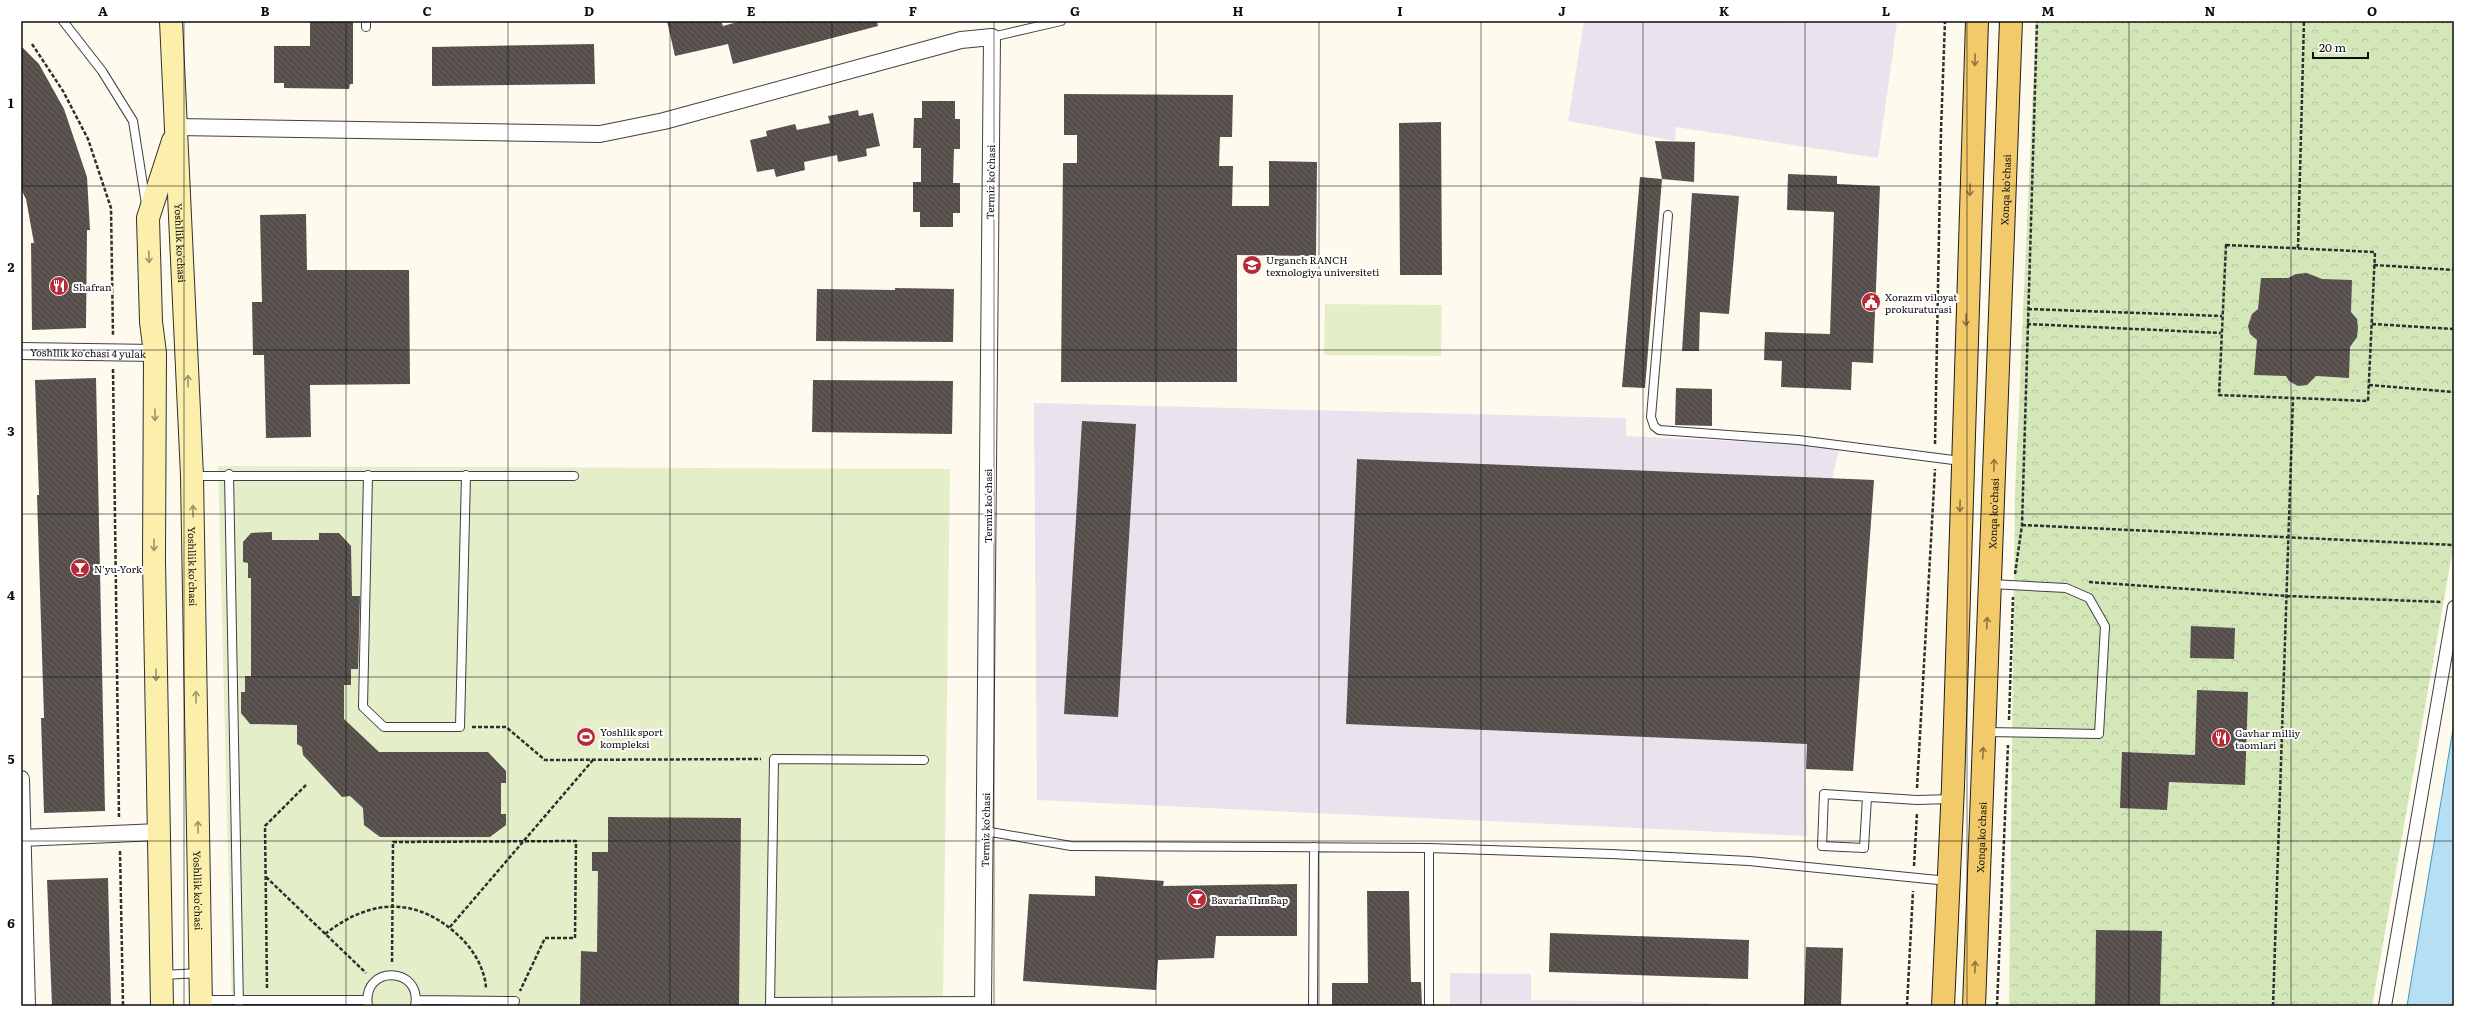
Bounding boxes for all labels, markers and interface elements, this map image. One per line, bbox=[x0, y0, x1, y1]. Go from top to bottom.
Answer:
text: A bbox=[98, 1, 108, 20]
text: B bbox=[261, 1, 270, 20]
text: C bbox=[422, 1, 432, 20]
text: D bbox=[584, 1, 594, 20]
text: E bbox=[747, 1, 756, 20]
text: F bbox=[909, 1, 917, 20]
text: G bbox=[1070, 1, 1080, 20]
text: H bbox=[1233, 1, 1244, 20]
text: I bbox=[1397, 1, 1403, 20]
text: J bbox=[1558, 1, 1566, 20]
text: K bbox=[1719, 1, 1730, 20]
text: L bbox=[1882, 1, 1890, 20]
text: M bbox=[2042, 1, 2055, 20]
text: N bbox=[2205, 1, 2216, 20]
text: O bbox=[2367, 1, 2377, 20]
scale bar bbox=[2313, 34, 2368, 60]
text: 20 m bbox=[2319, 38, 2346, 56]
one-way arrow bbox=[1971, 53, 1979, 66]
text: 1 bbox=[8, 93, 14, 112]
street label: Termiz ko'chasi bbox=[982, 144, 998, 219]
street label: Xonqa ko'chasi bbox=[1996, 153, 2014, 225]
one-way arrow bbox=[1966, 183, 1974, 196]
street label: Yoshllik ko'chasi bbox=[172, 203, 191, 284]
one-way arrow bbox=[145, 250, 153, 263]
place label: Urganch RANCH texnologiya universiteti bbox=[1266, 252, 1380, 279]
school or university icon: Urganch RANCH texnologiya universiteti bbox=[1241, 254, 1263, 276]
text: 2 bbox=[8, 257, 15, 276]
restaurant icon: Shafran bbox=[48, 275, 70, 297]
place label: Shafran bbox=[73, 279, 112, 294]
place label: Xorazm viloyat prokuraturasi bbox=[1885, 289, 1957, 316]
public building icon: Xorazm viloyat prokuraturasi bbox=[1860, 291, 1882, 313]
one-way arrow bbox=[1962, 313, 1970, 326]
street label: Yoshllik ko'chasi 4 yulak bbox=[30, 344, 147, 360]
one-way arrow bbox=[184, 375, 192, 388]
one-way arrow bbox=[151, 408, 158, 421]
text: 3 bbox=[7, 421, 15, 440]
one-way arrow bbox=[1990, 459, 1997, 472]
street label: Termiz ko'chasi bbox=[980, 468, 995, 543]
street label: Xonqa ko'chasi bbox=[1984, 477, 2001, 549]
one-way arrow bbox=[1956, 499, 1964, 512]
one-way arrow bbox=[189, 505, 197, 518]
street label: Yoshllik ko'chasi bbox=[185, 527, 202, 607]
one-way arrow bbox=[150, 538, 158, 551]
bar icon: N'yu-York bbox=[69, 557, 91, 579]
place label: N'yu-York bbox=[94, 561, 143, 576]
text: 4 bbox=[7, 585, 15, 604]
one-way arrow bbox=[1984, 617, 1991, 630]
one-way arrow bbox=[152, 668, 160, 681]
one-way arrow bbox=[192, 691, 200, 704]
place label: Yoshlik sport kompleksi bbox=[600, 724, 663, 751]
place label: Gavhar milliy taomlari bbox=[2235, 725, 2301, 752]
sports icon: Yoshlik sport kompleksi bbox=[575, 726, 597, 748]
restaurant icon: Gavhar milliy taomlari bbox=[2210, 727, 2232, 749]
one-way arrow bbox=[1979, 747, 1987, 760]
text: 5 bbox=[7, 749, 15, 768]
street label: Termiz ko'chasi bbox=[977, 792, 993, 867]
street label: Xonqa ko'chasi bbox=[1972, 801, 1989, 873]
one-way arrow bbox=[194, 821, 202, 834]
street label: Yoshllik ko'chasi bbox=[191, 851, 207, 931]
bar icon: Bavaria ПивБар bbox=[1186, 888, 1208, 910]
place label: Bavaria ПивБар bbox=[1211, 892, 1288, 907]
text: 6 bbox=[7, 913, 15, 932]
one-way arrow bbox=[1971, 961, 1979, 974]

